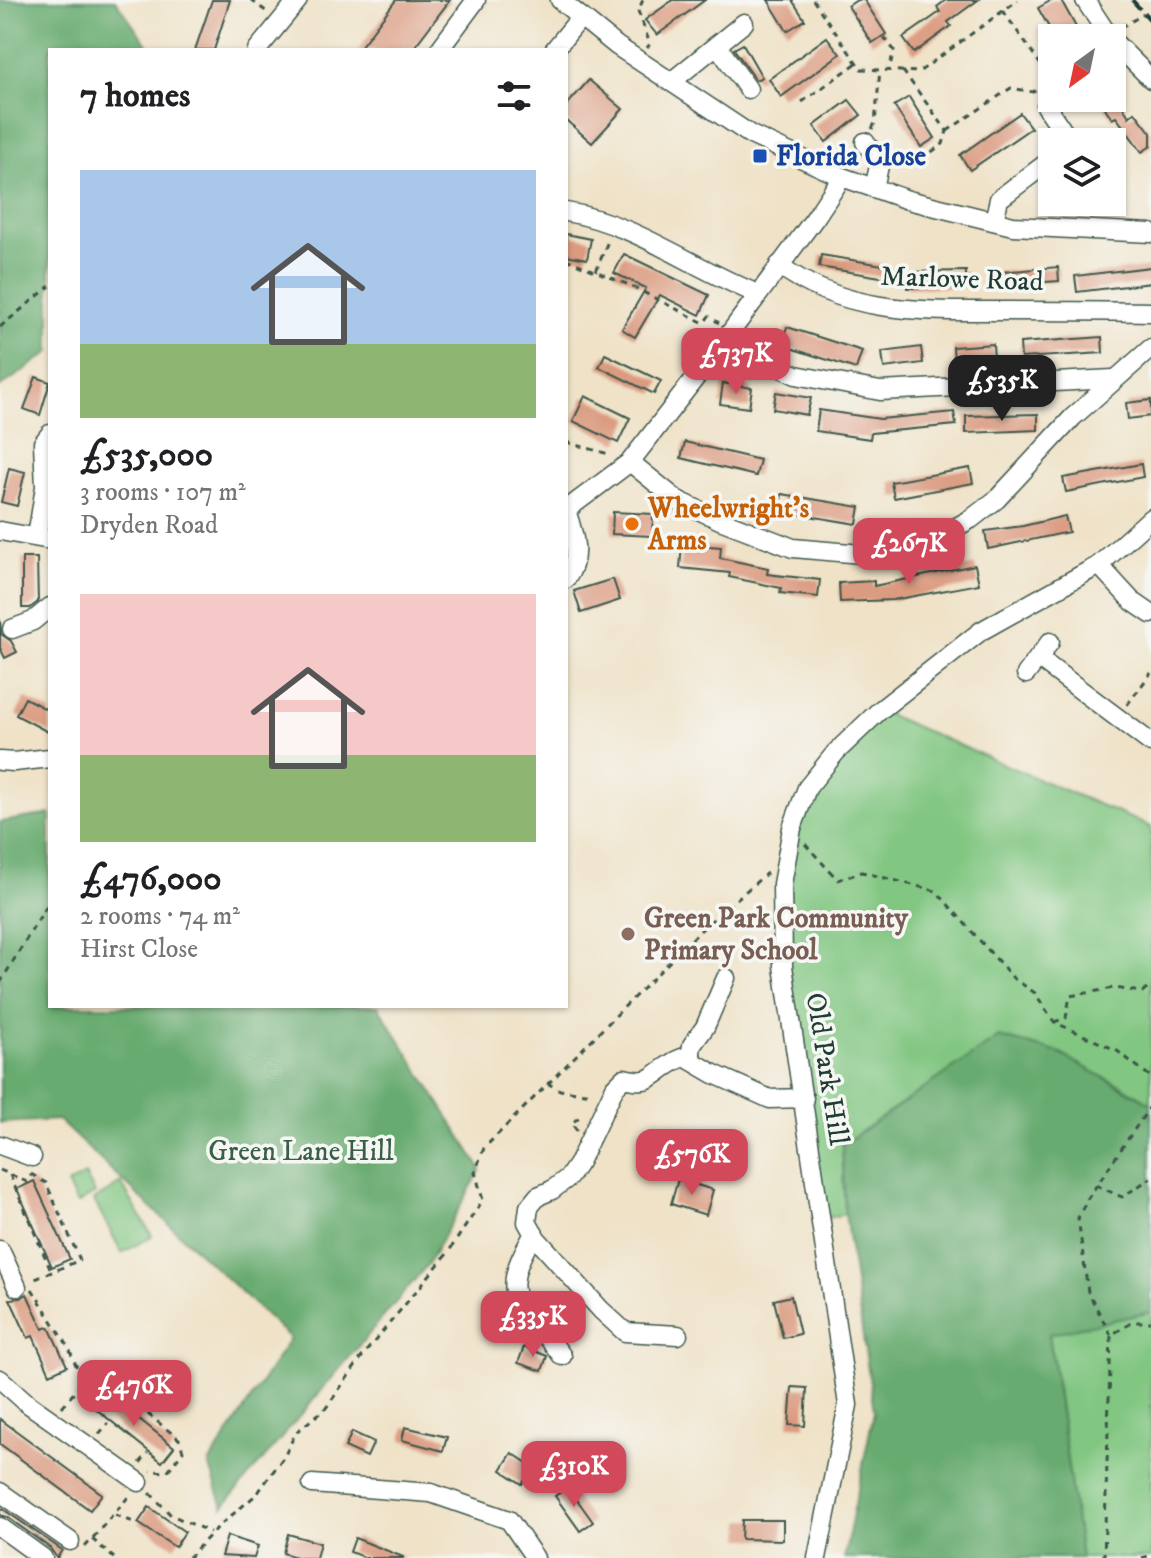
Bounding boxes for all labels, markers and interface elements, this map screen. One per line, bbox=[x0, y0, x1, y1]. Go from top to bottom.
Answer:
north arrow bbox=[1038, 24, 1126, 112]
map controls bbox=[1038, 24, 1126, 216]
icon: filters bbox=[492, 74, 536, 118]
text: 7 homes bbox=[80, 75, 190, 117]
button: layers bbox=[1038, 128, 1126, 216]
place label: Florida Close bbox=[776, 139, 926, 174]
marker: Florida Close bbox=[751, 147, 769, 165]
icon: home bbox=[236, 222, 380, 366]
street label: Marlowe Road bbox=[880, 259, 1044, 299]
pin: £737K bbox=[680, 328, 792, 396]
text: £737K bbox=[699, 337, 773, 370]
pin: £535K bbox=[946, 355, 1058, 423]
text: £535K bbox=[966, 364, 1038, 397]
text: £535,000 bbox=[80, 434, 213, 476]
text: 3 rooms · 107 m² bbox=[80, 476, 246, 509]
place label: Wheelwright's Arms bbox=[647, 491, 810, 558]
text: Dryden Road bbox=[80, 509, 218, 542]
marker: Wheelwright's Arms bbox=[623, 515, 641, 533]
pin: £267K bbox=[853, 518, 965, 586]
text: £267K bbox=[871, 527, 947, 560]
icon: home bbox=[236, 646, 380, 790]
text: £476,000 bbox=[80, 858, 222, 900]
text: 2 rooms · 74 m² bbox=[80, 900, 240, 933]
place label: Green Park Community Primary School bbox=[644, 901, 909, 968]
marker: Green Park Community Primary School bbox=[619, 925, 637, 943]
text: Hirst Close bbox=[80, 933, 198, 966]
street label: Old Park Hill bbox=[798, 990, 856, 1148]
pin: £576K bbox=[636, 1129, 748, 1197]
park label: Green Lane Hill bbox=[208, 1134, 394, 1169]
text: £576K bbox=[654, 1138, 730, 1171]
pin: £335K bbox=[477, 1291, 589, 1359]
text: £335K bbox=[499, 1300, 567, 1333]
pin: £476K bbox=[78, 1360, 190, 1428]
text: £476K bbox=[95, 1369, 173, 1402]
pin: £310K bbox=[518, 1441, 630, 1509]
text: £310K bbox=[539, 1450, 609, 1483]

